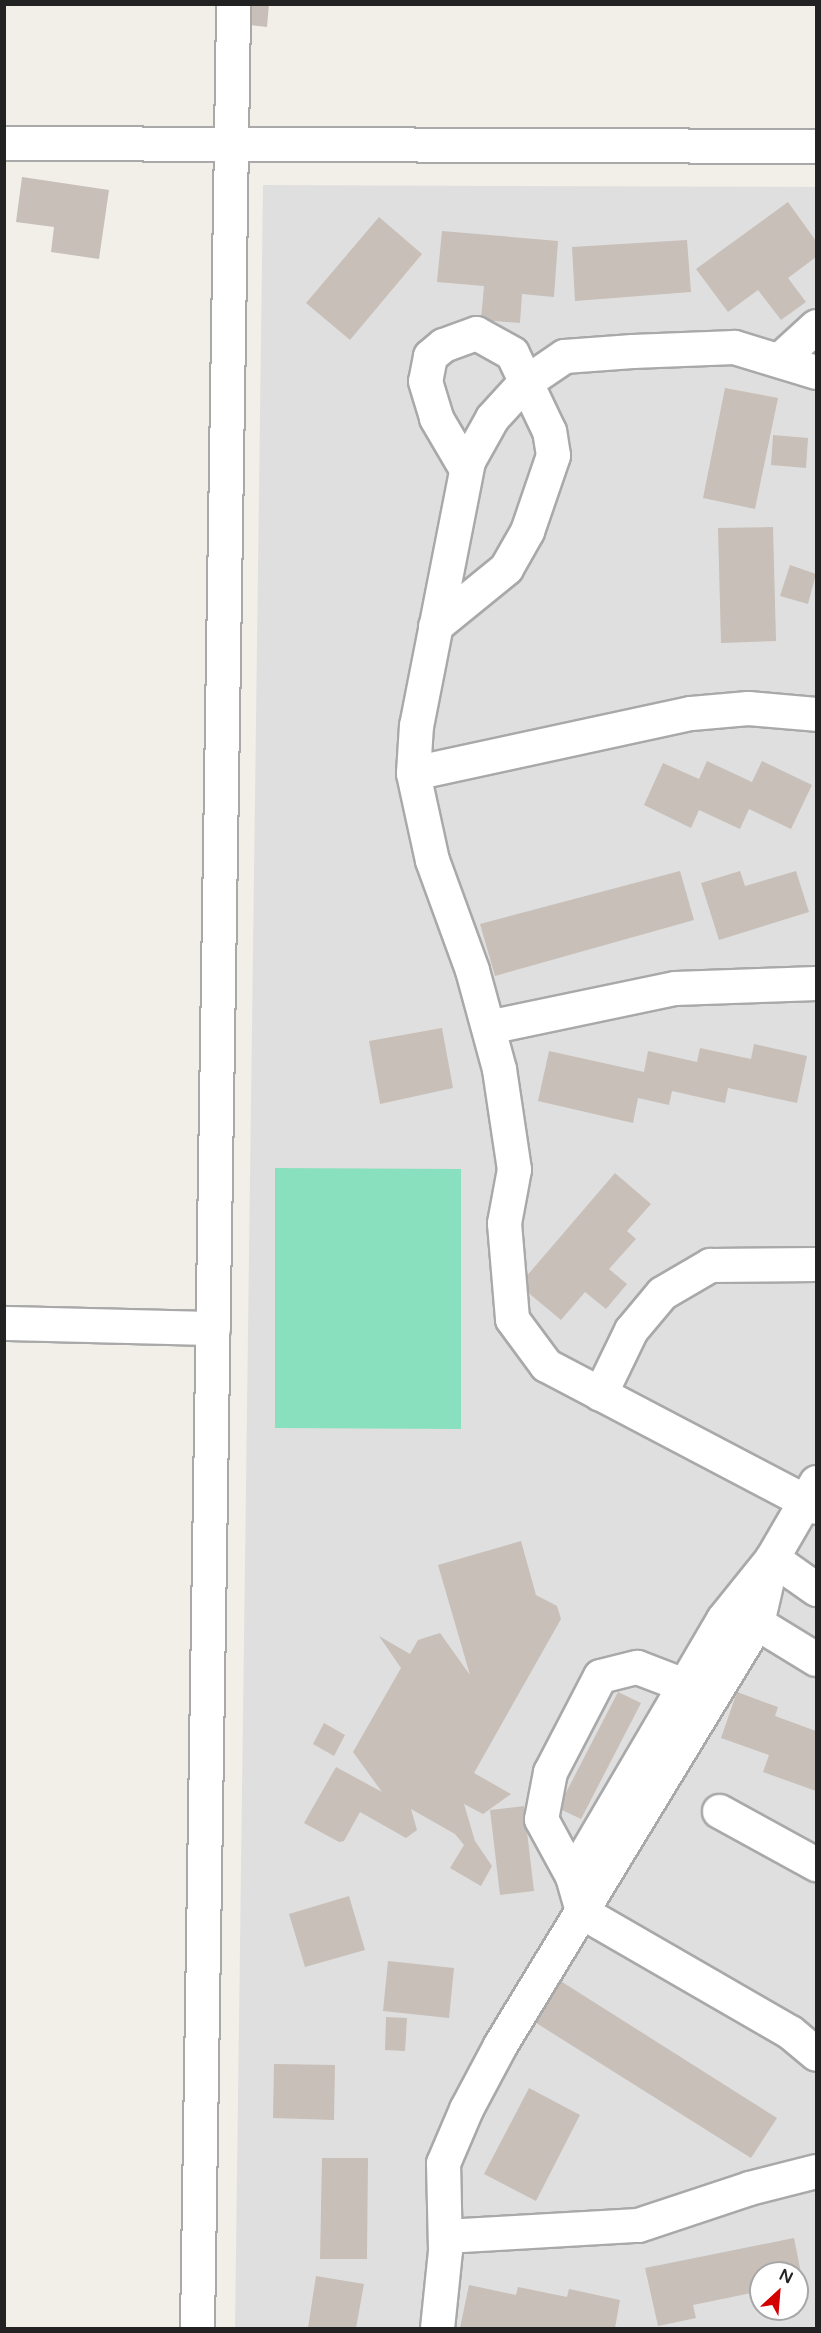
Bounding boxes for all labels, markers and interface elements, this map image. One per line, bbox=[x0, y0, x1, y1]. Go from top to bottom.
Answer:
north arrow bbox=[749, 2261, 809, 2321]
text: N bbox=[776, 2265, 796, 2288]

